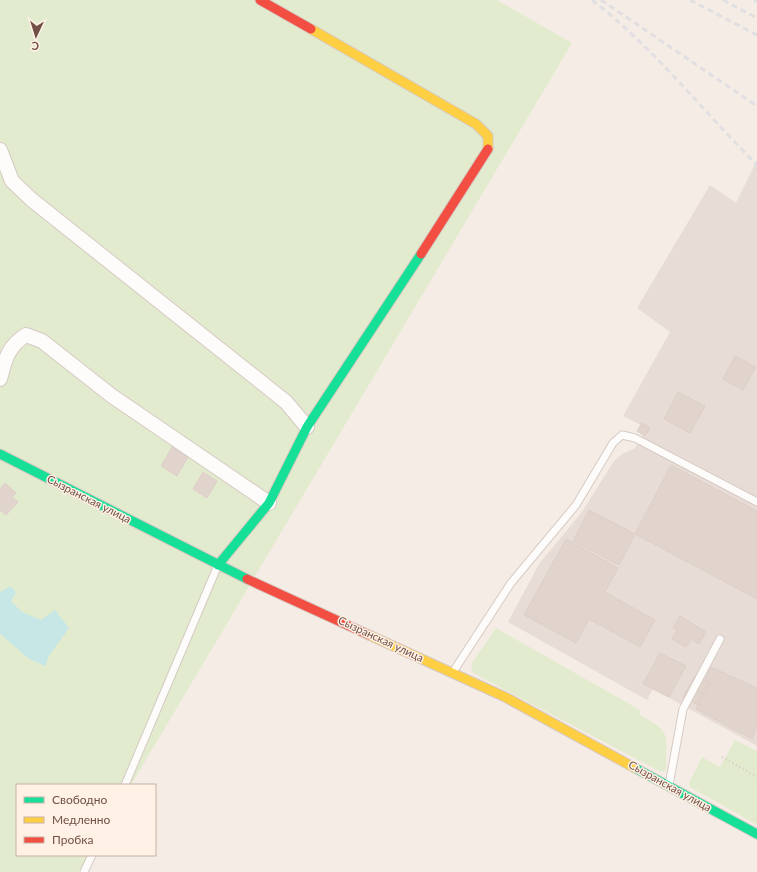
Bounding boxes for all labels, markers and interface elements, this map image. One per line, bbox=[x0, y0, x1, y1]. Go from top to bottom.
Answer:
north arrow bbox=[16, 16, 56, 56]
text: С bbox=[30, 40, 39, 53]
street label: Сызранская улица bbox=[45, 472, 133, 525]
street label: Сызранская улица bbox=[336, 613, 426, 664]
street label: Сызранская улица bbox=[627, 757, 714, 814]
legend bbox=[16, 784, 156, 856]
text: Свободно bbox=[52, 792, 108, 807]
text: Медленно bbox=[52, 812, 111, 827]
text: Пробка bbox=[52, 832, 93, 847]

